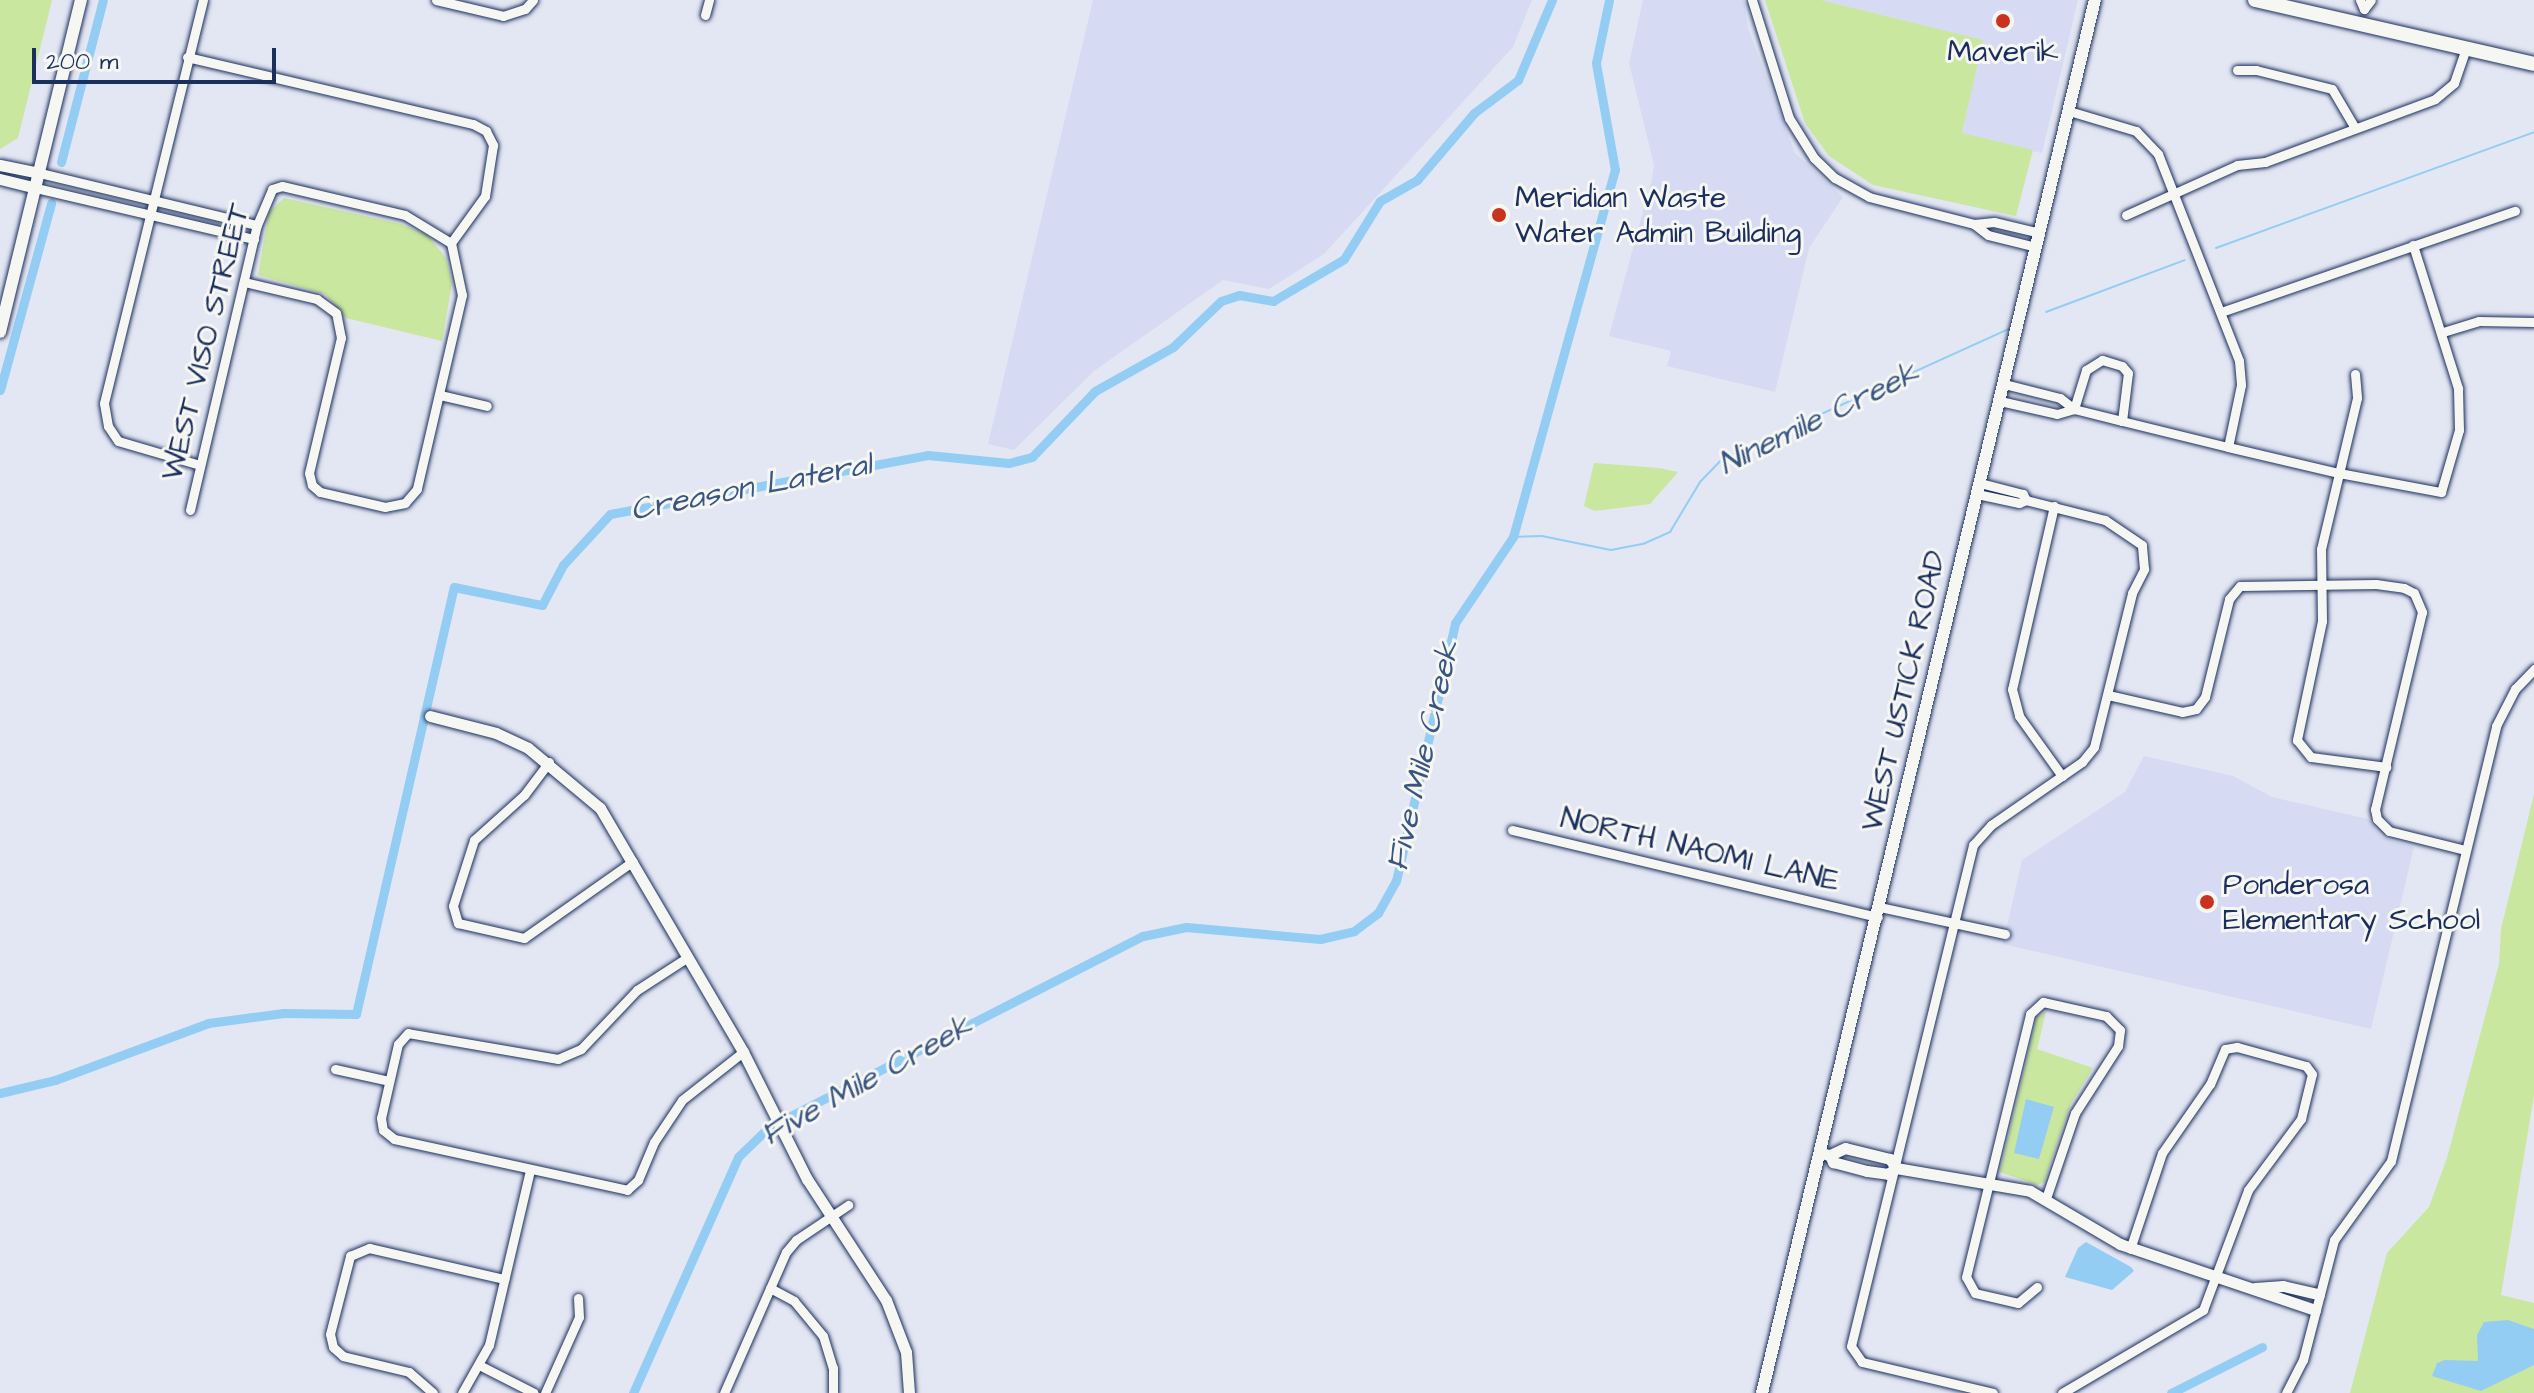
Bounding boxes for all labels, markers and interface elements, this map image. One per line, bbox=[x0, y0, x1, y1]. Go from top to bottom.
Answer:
marker: Maverik bbox=[1994, 12, 2012, 30]
scale bar bbox=[36, 32, 280, 82]
place label: Maverik bbox=[1947, 34, 2059, 70]
text: 200 m bbox=[46, 45, 118, 79]
place label: Meridian Waste Water Admin Building bbox=[1515, 180, 1801, 250]
street label: WEST VISO STREET bbox=[154, 200, 258, 484]
marker: Meridian Waste Water Admin Building bbox=[1490, 206, 1508, 224]
water label: Ninemile Creek bbox=[1713, 354, 1925, 484]
water label: Creason Lateral bbox=[627, 446, 875, 530]
street label: WEST USTICK ROAD bbox=[1854, 547, 1954, 835]
water label: Five Mile Creek bbox=[1379, 637, 1469, 875]
street label: NORTH NAOMI LANE bbox=[1557, 800, 1843, 900]
place label: Ponderosa Elementary School bbox=[2223, 867, 2480, 938]
marker: Ponderosa Elementary School bbox=[2198, 893, 2216, 911]
water label: Five Mile Creek bbox=[755, 1007, 979, 1155]

